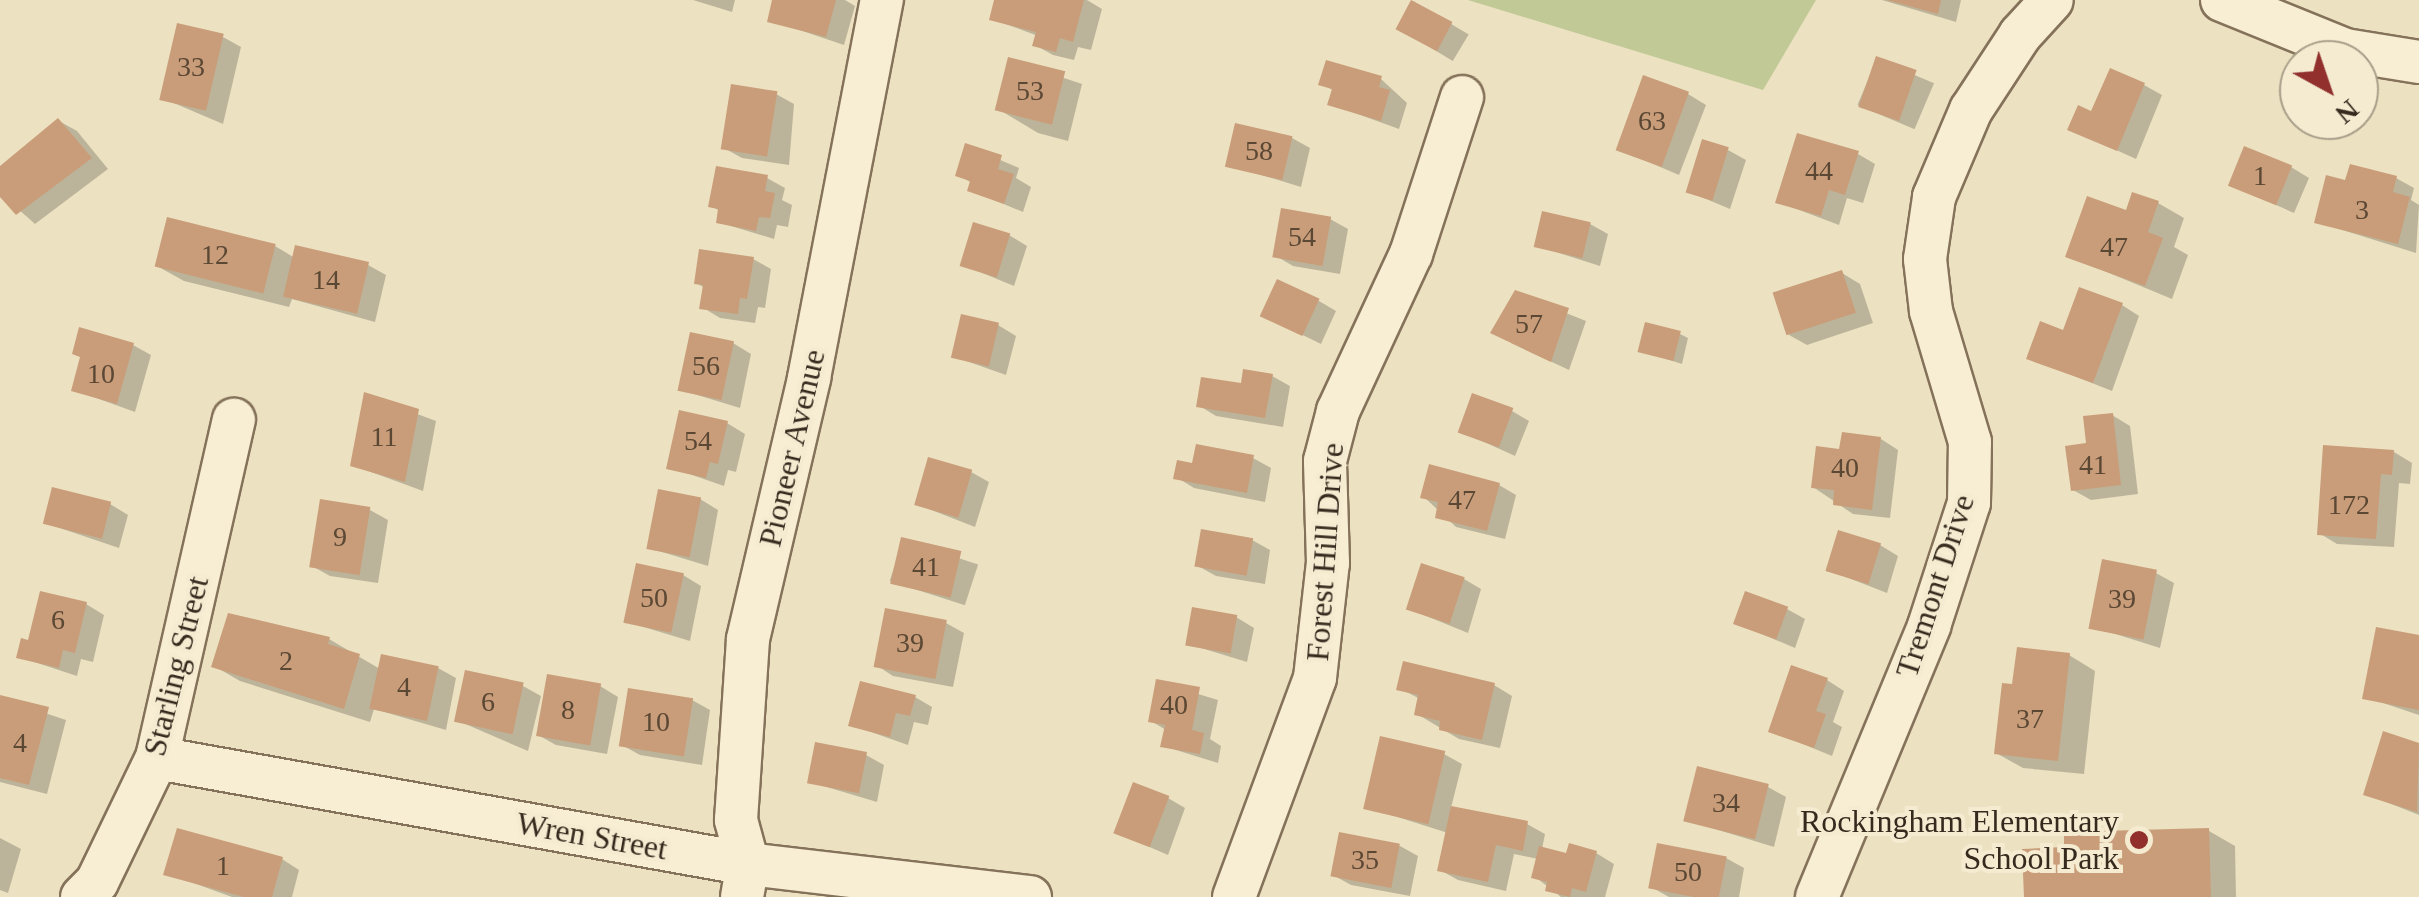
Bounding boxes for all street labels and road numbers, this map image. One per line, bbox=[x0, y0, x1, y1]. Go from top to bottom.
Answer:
street label: Pioneer Avenue bbox=[750, 345, 834, 551]
street label: Forest Hill Drive bbox=[1298, 442, 1352, 662]
street label: Tremont Drive bbox=[1887, 490, 1983, 682]
street label: Starling Street bbox=[135, 572, 217, 760]
street label: Wren Street bbox=[514, 804, 670, 868]

